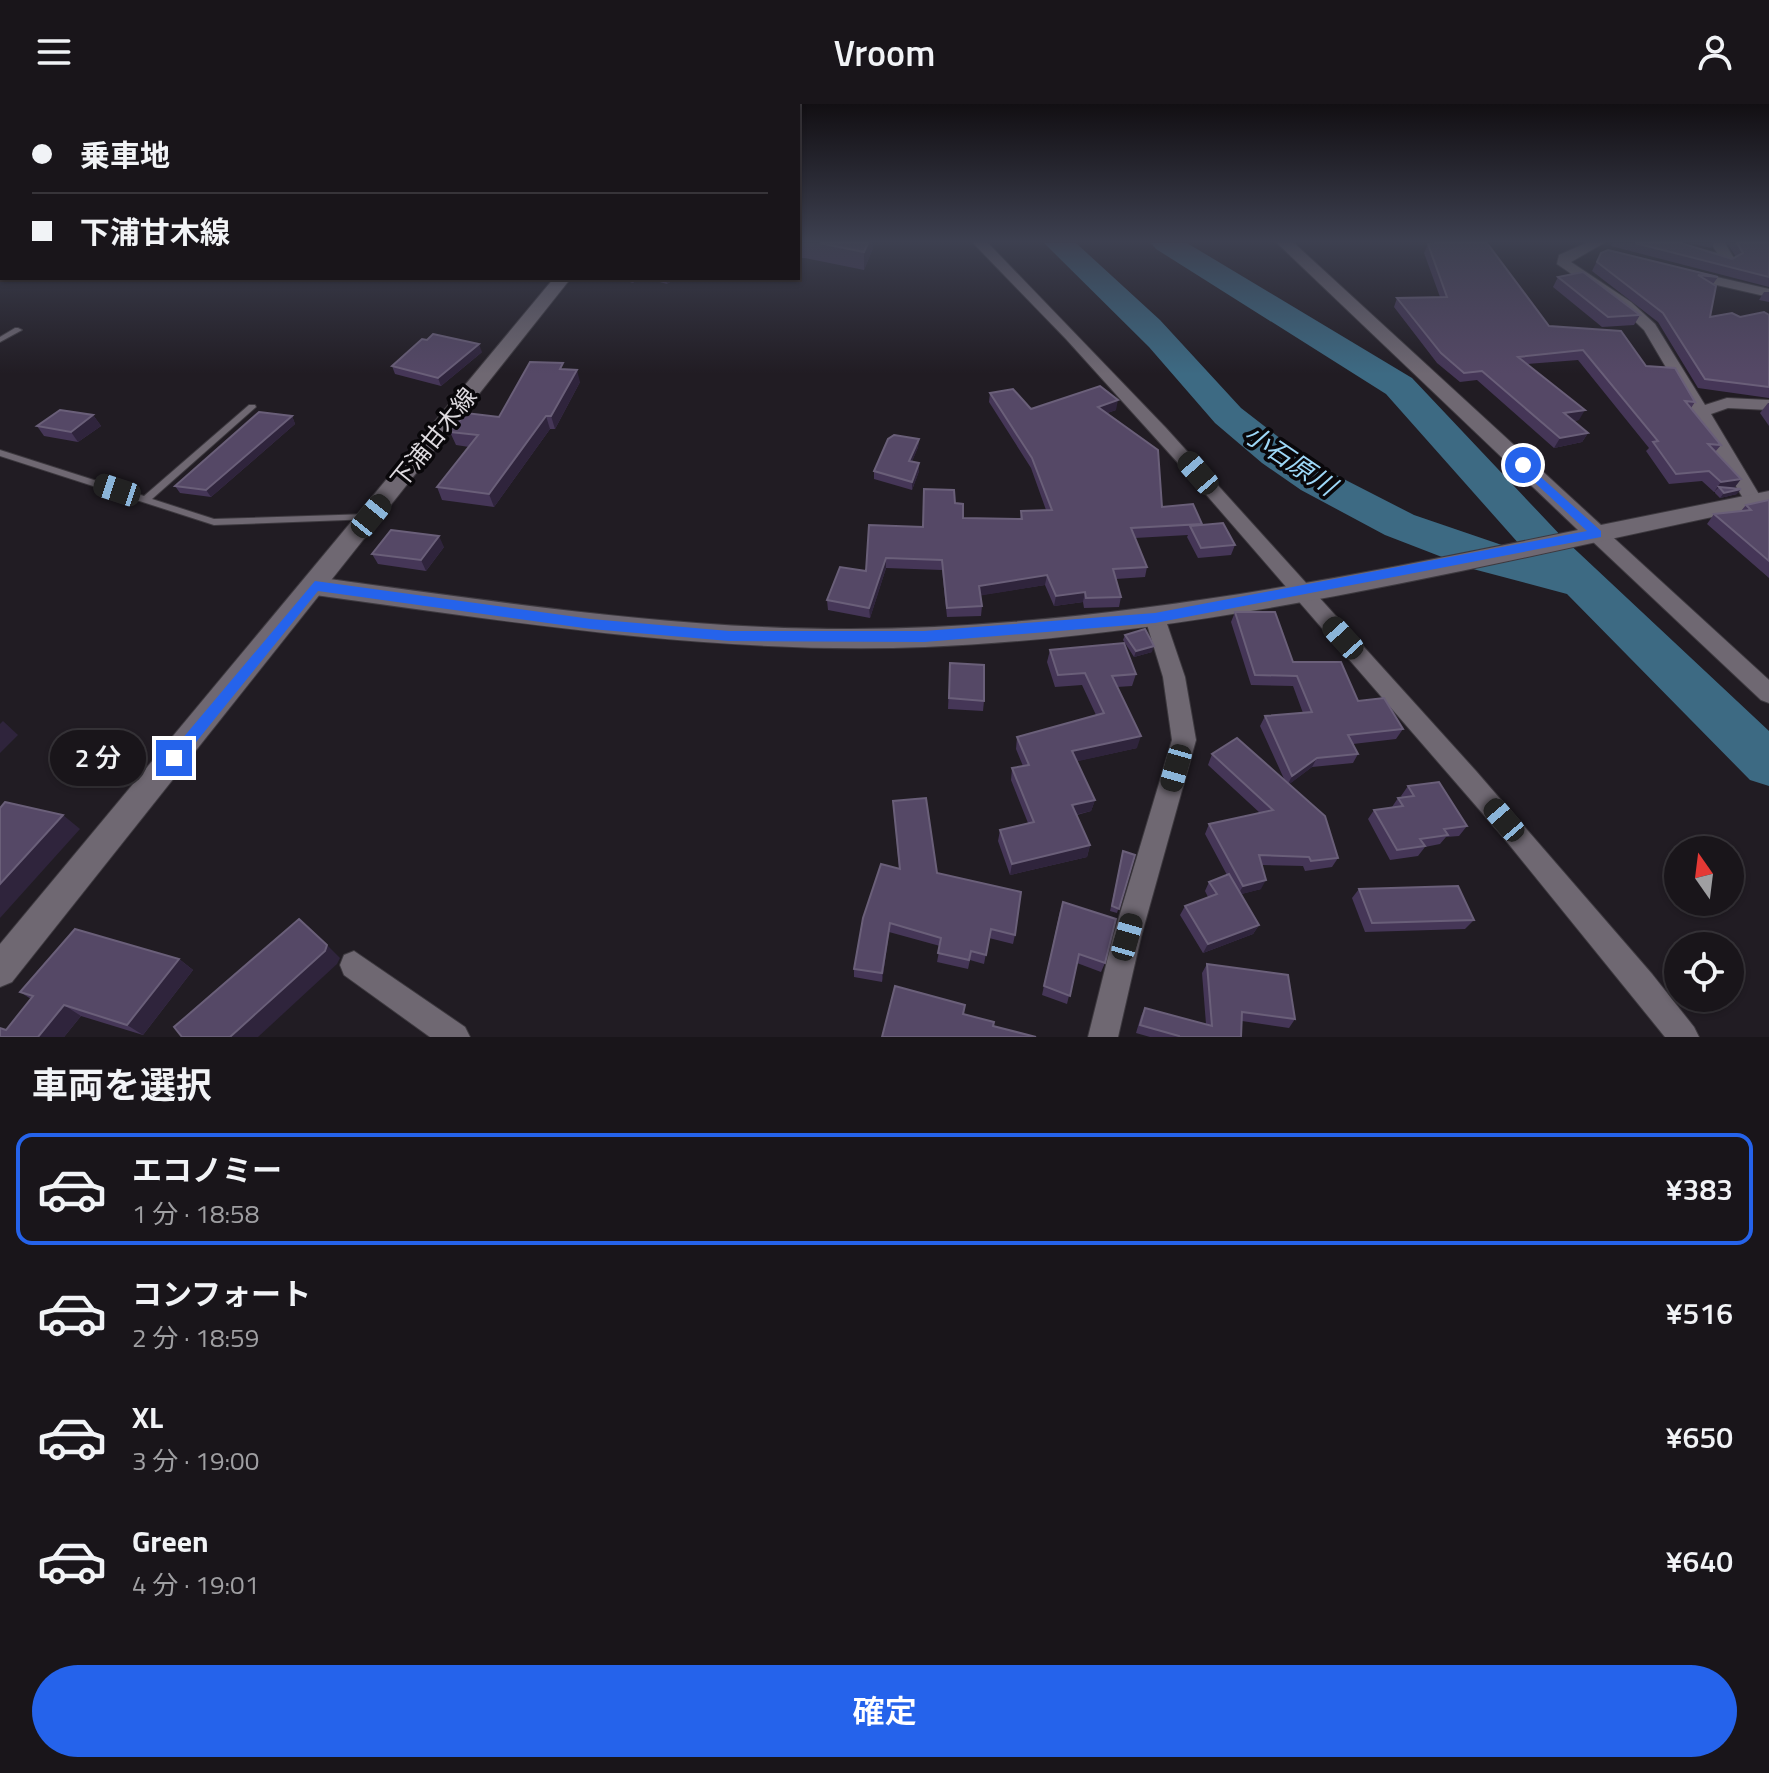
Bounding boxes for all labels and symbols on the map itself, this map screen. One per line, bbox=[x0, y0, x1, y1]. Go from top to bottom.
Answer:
street label: 下浦甘木線 bbox=[381, 379, 485, 495]
water label: 小石原川 bbox=[1236, 414, 1347, 507]
car bbox=[1173, 447, 1223, 499]
route start bbox=[1505, 447, 1541, 483]
car bbox=[90, 471, 144, 509]
car bbox=[347, 490, 395, 542]
car bbox=[1318, 612, 1368, 664]
callout: 2 分 bbox=[50, 730, 146, 786]
route end bbox=[156, 740, 192, 776]
car bbox=[1158, 742, 1194, 794]
car bbox=[1479, 794, 1529, 846]
north arrow bbox=[1664, 836, 1744, 916]
car bbox=[1109, 911, 1145, 963]

